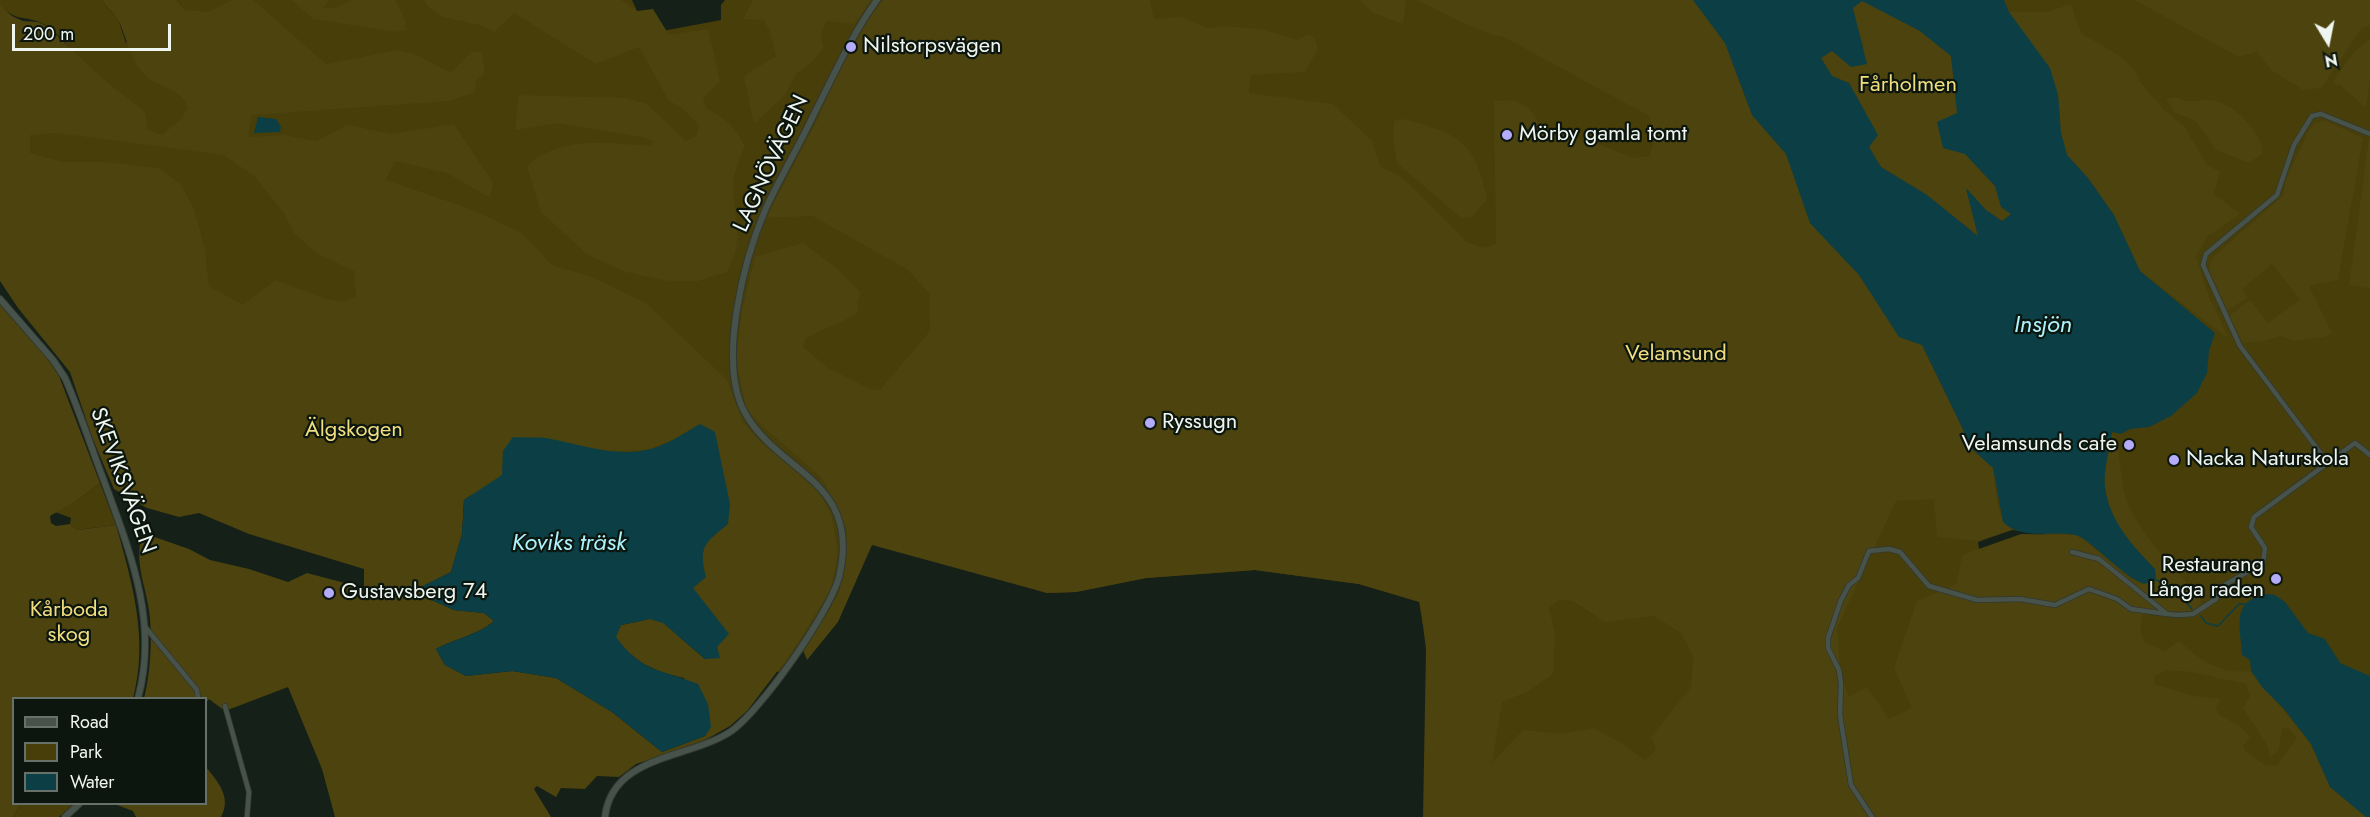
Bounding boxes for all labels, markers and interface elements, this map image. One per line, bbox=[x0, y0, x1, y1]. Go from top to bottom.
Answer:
scale bar bbox=[15, 12, 174, 50]
north arrow bbox=[2298, 12, 2358, 72]
text: 200 m bbox=[23, 21, 74, 47]
place label: Nilstorpsvägen bbox=[863, 34, 1002, 60]
marker: Nilstorpsvägen bbox=[844, 40, 858, 54]
text: N bbox=[2323, 48, 2339, 73]
park label: Fårholmen bbox=[1859, 73, 1957, 99]
street label: LAGNÖVÄGEN bbox=[729, 92, 815, 236]
place label: Mörby gamla tomt bbox=[1519, 122, 1687, 148]
marker: Mörby gamla tomt bbox=[1500, 128, 1514, 142]
water label: Insjön bbox=[2014, 312, 2072, 340]
park label: Velamsund bbox=[1625, 342, 1727, 368]
street label: SKEVIKSVÄGEN bbox=[83, 404, 161, 558]
place label: Ryssugn bbox=[1162, 410, 1237, 436]
marker: Ryssugn bbox=[1143, 416, 1157, 430]
park label: Älgskogen bbox=[305, 418, 403, 444]
place label: Velamsunds cafe bbox=[1961, 432, 2117, 458]
marker: Velamsunds cafe bbox=[2122, 438, 2136, 452]
place label: Nacka Naturskola bbox=[2186, 447, 2349, 473]
marker: Nacka Naturskola bbox=[2167, 453, 2181, 467]
water label: Koviks träsk bbox=[512, 530, 626, 558]
place label: Restaurang Långa raden bbox=[2149, 553, 2264, 604]
marker: Restaurang Långa raden bbox=[2269, 572, 2283, 586]
place label: Gustavsberg 74 bbox=[341, 580, 487, 606]
marker: Gustavsberg 74 bbox=[322, 586, 336, 600]
park label: Kårboda skog bbox=[30, 598, 108, 650]
legend bbox=[12, 697, 207, 805]
text: Road bbox=[70, 709, 109, 735]
text: Park bbox=[70, 739, 102, 765]
text: Water bbox=[70, 769, 114, 795]

